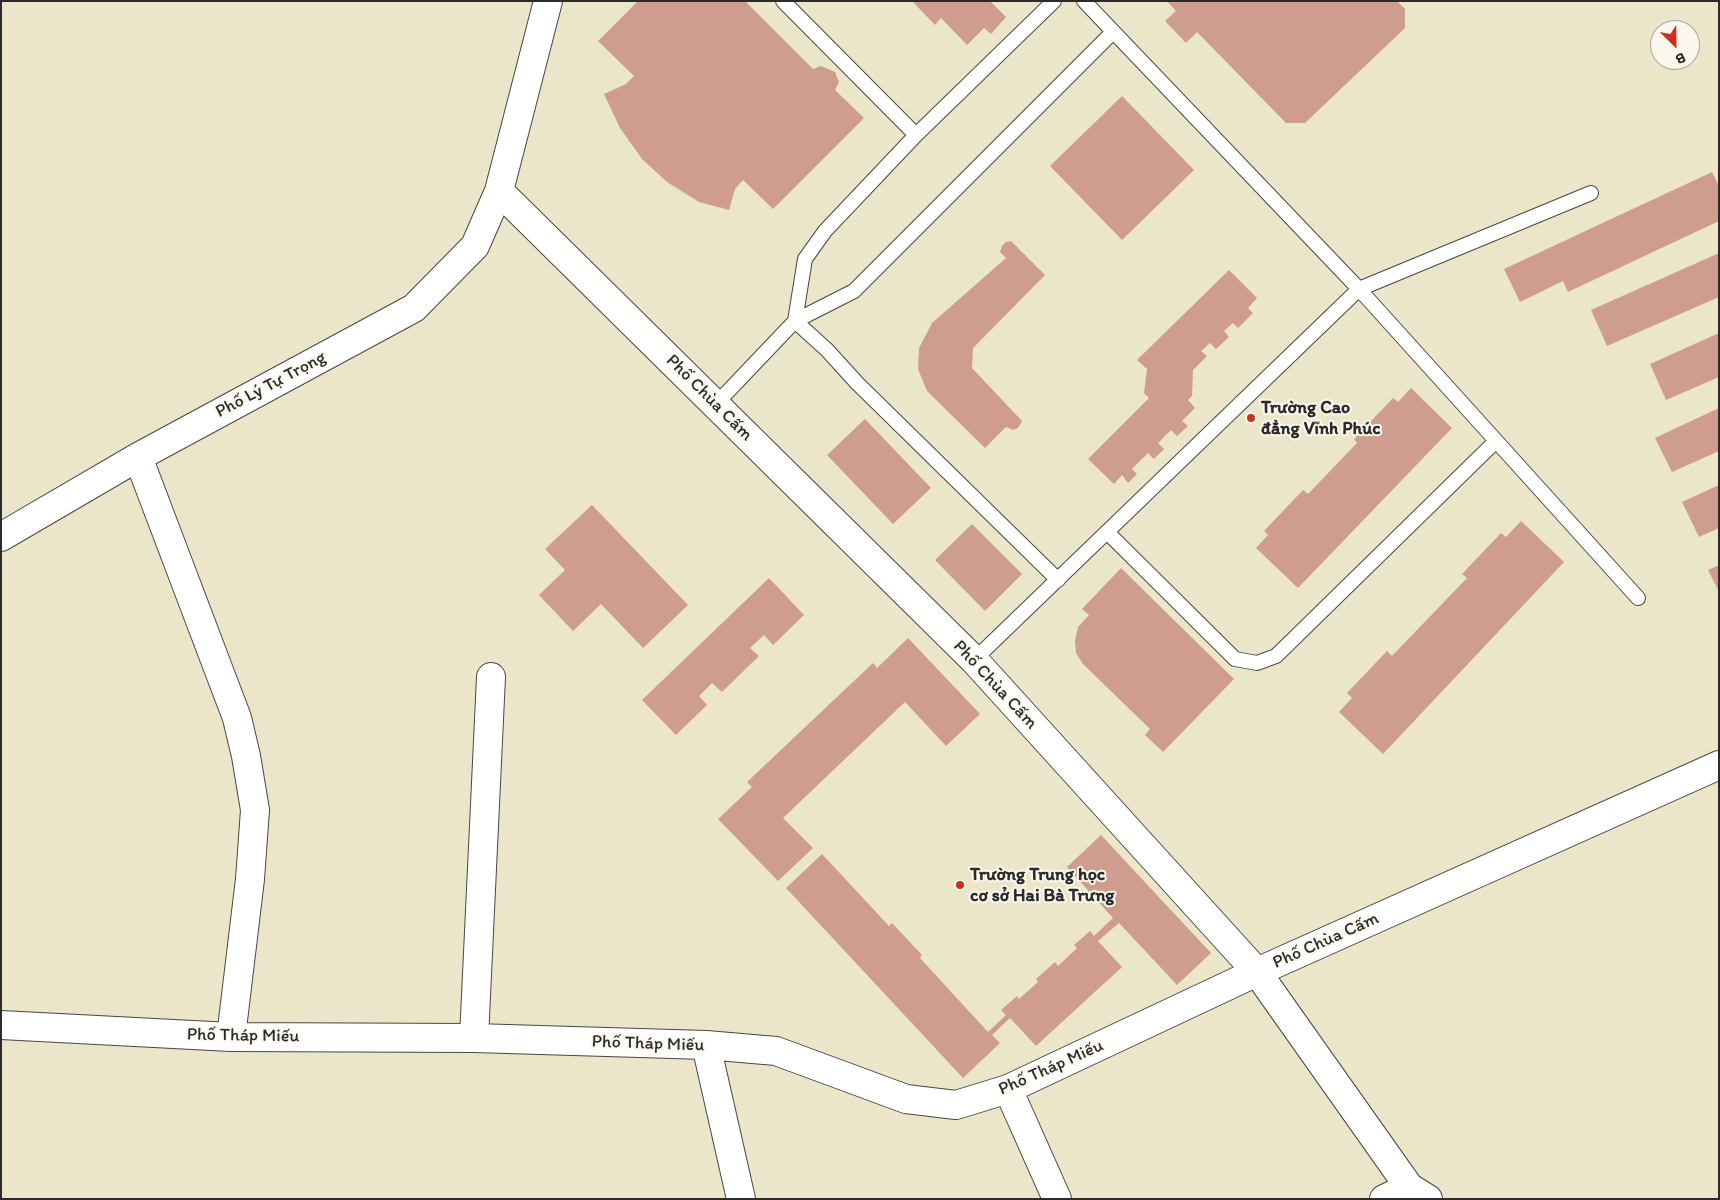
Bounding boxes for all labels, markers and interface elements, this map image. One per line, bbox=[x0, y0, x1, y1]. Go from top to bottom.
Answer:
north arrow bbox=[1650, 20, 1700, 70]
text: B bbox=[1673, 49, 1688, 68]
street label: Phố Lý Tự Trọng bbox=[212, 347, 330, 423]
street label: Phố Chùa Cấm bbox=[661, 350, 757, 446]
place label: Trường Cao đẳng Vĩnh Phúc bbox=[1261, 397, 1380, 439]
marker: Trường Cao đẳng Vĩnh Phúc bbox=[1245, 412, 1257, 424]
street label: Phố Chùa Cấm bbox=[948, 636, 1042, 734]
place label: Trường Trung học cơ sở Hai Bà Trưng bbox=[970, 864, 1114, 906]
marker: Trường Trung học cơ sở Hai Bà Trưng bbox=[954, 879, 966, 891]
street label: Phố Chùa Cấm bbox=[1270, 908, 1382, 974]
street label: Phố Tháp Miếu bbox=[187, 1024, 299, 1048]
street label: Phố Tháp Miếu bbox=[591, 1031, 705, 1057]
street label: Phố Tháp Miếu bbox=[995, 1035, 1107, 1101]

